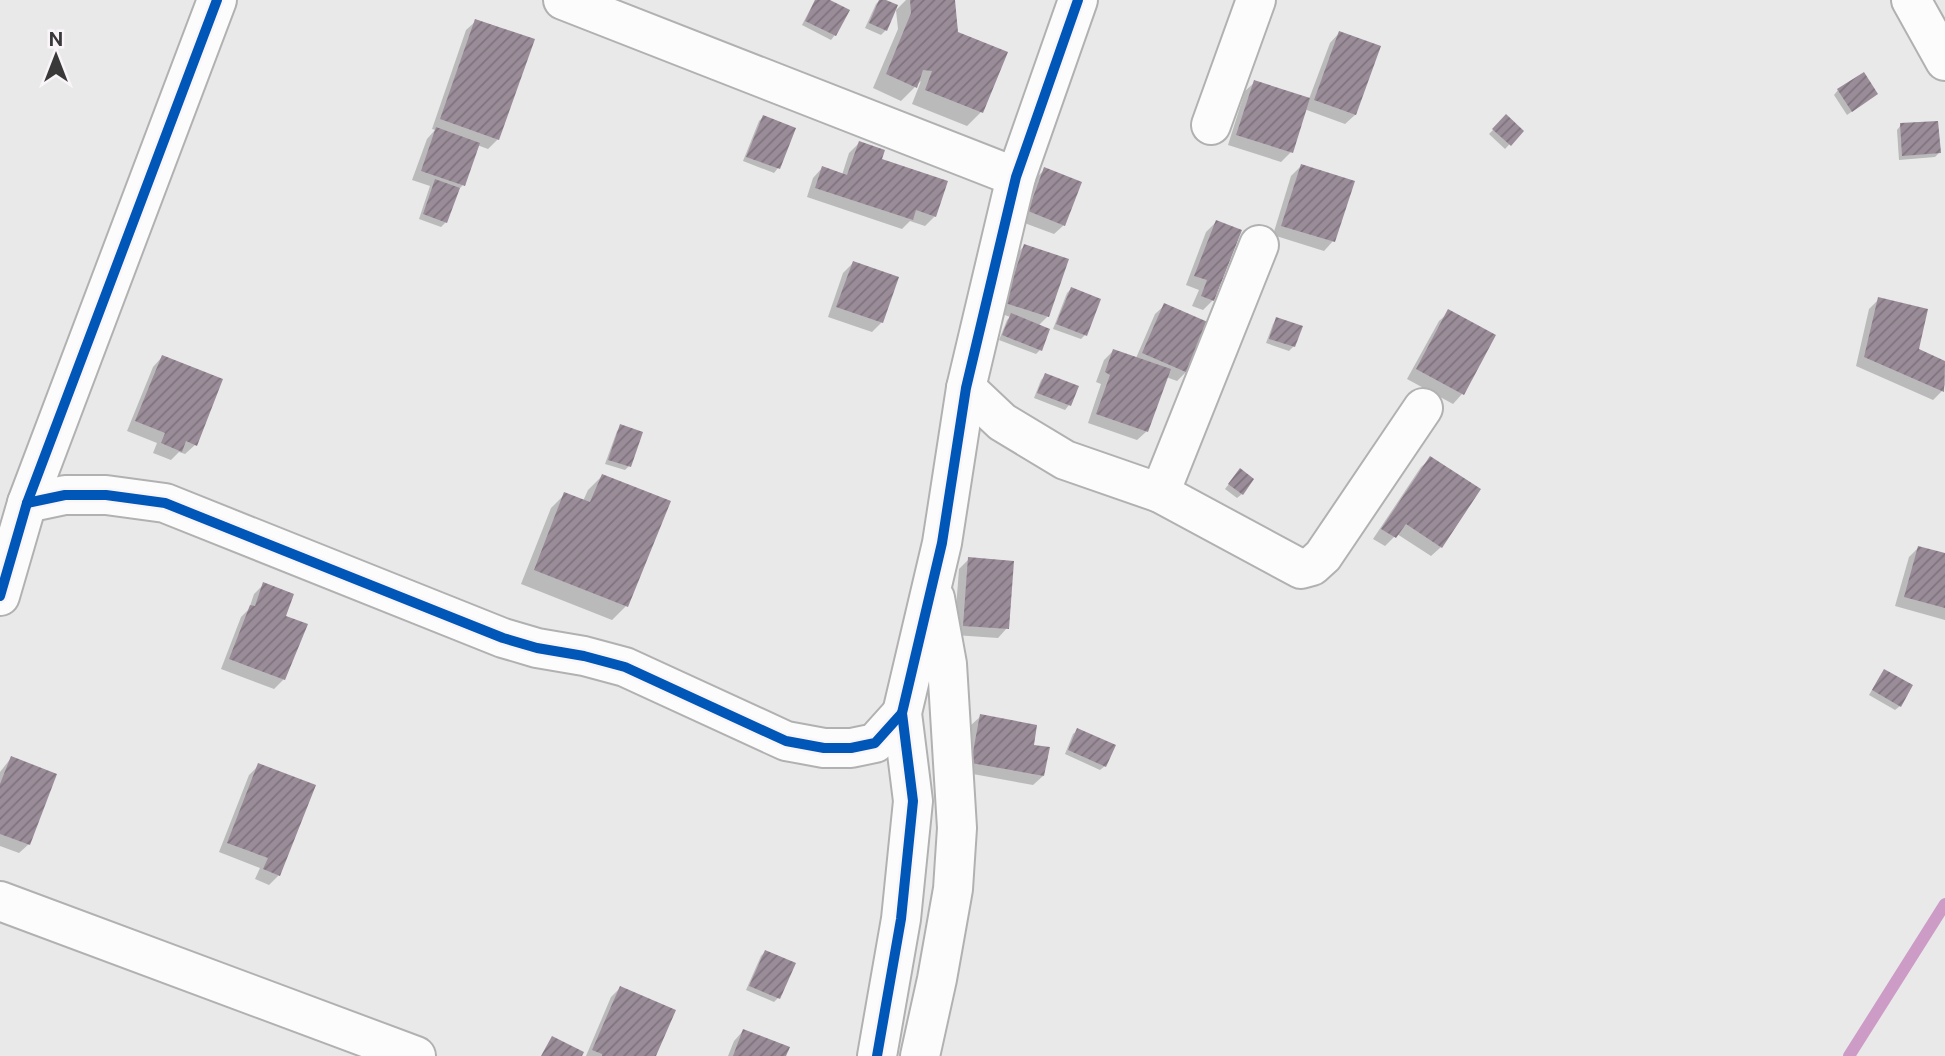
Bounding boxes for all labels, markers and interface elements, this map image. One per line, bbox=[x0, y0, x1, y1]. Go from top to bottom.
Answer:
north arrow bbox=[21, 21, 91, 91]
text: N bbox=[49, 28, 63, 50]

